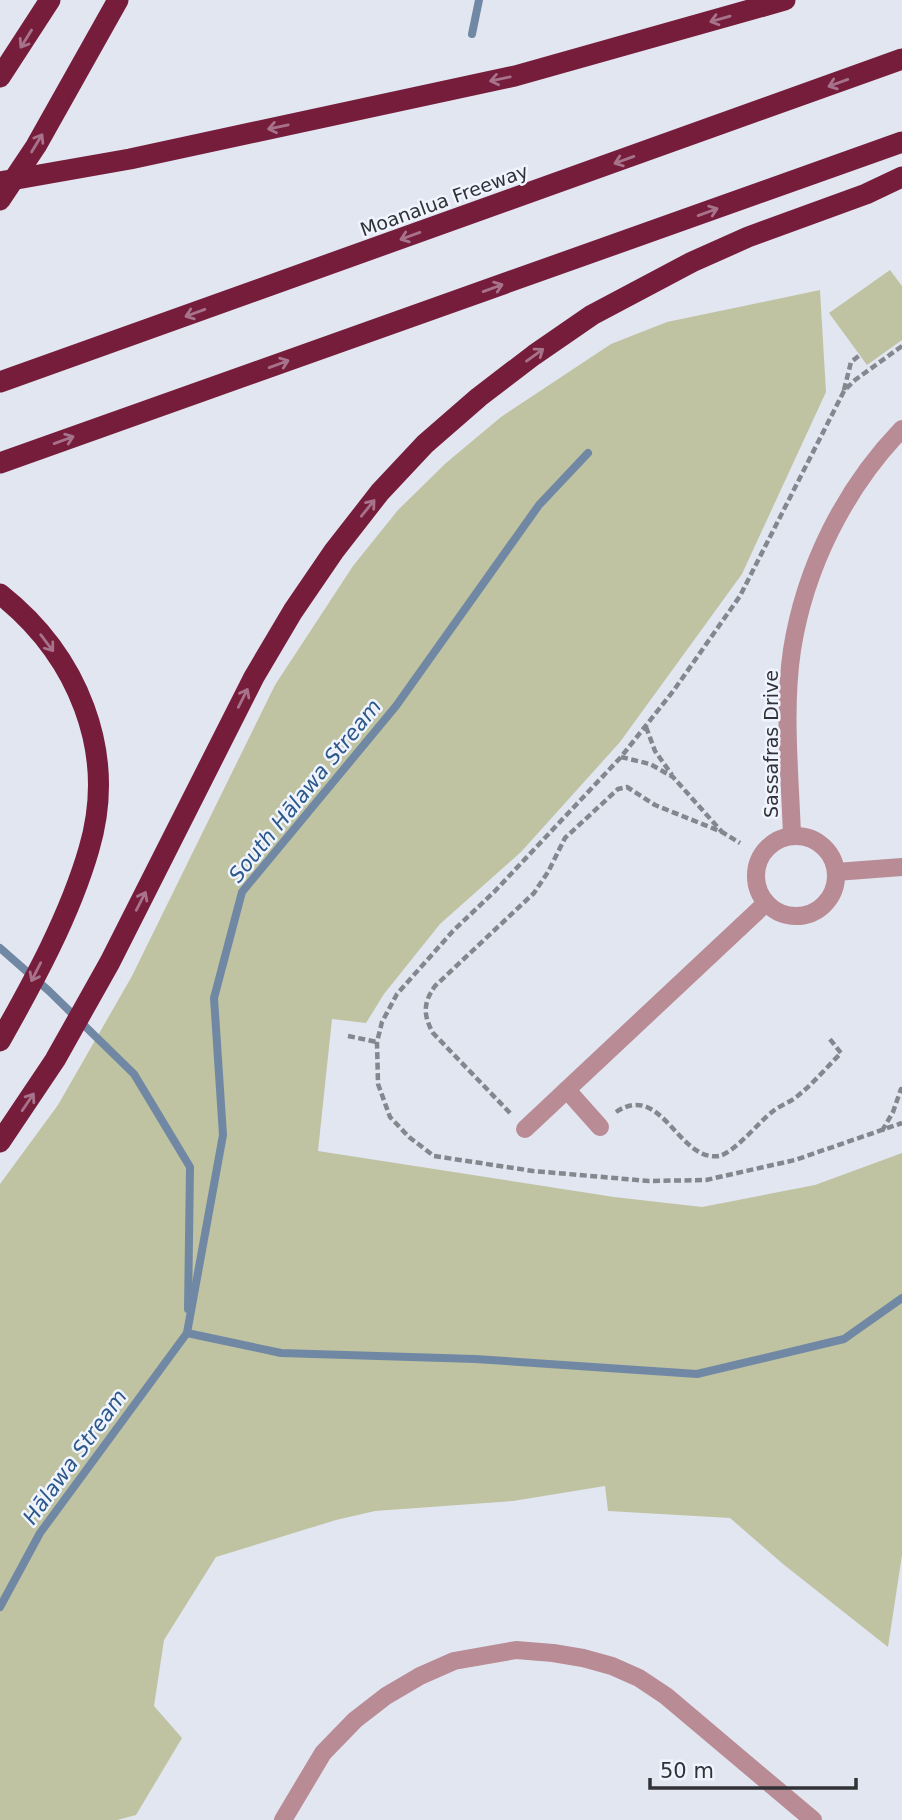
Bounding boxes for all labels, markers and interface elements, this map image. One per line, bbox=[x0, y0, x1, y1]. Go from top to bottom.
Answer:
one-way arrow bbox=[709, 13, 731, 26]
one-way arrow bbox=[18, 28, 32, 48]
one-way arrow bbox=[489, 73, 512, 87]
one-way arrow bbox=[827, 77, 849, 90]
one-way arrow bbox=[267, 121, 290, 135]
one-way arrow bbox=[30, 133, 44, 153]
one-way arrow bbox=[613, 154, 635, 167]
street label: Moanalua Freeway bbox=[357, 159, 531, 241]
one-way arrow bbox=[696, 205, 718, 217]
one-way arrow bbox=[399, 231, 421, 243]
one-way arrow bbox=[482, 281, 504, 293]
one-way arrow bbox=[185, 308, 207, 320]
one-way arrow bbox=[525, 348, 544, 362]
one-way arrow bbox=[267, 357, 289, 369]
one-way arrow bbox=[53, 433, 75, 445]
one-way arrow bbox=[360, 499, 375, 517]
one-way arrow bbox=[40, 633, 55, 651]
street label: Sassafras Drive bbox=[760, 670, 782, 818]
one-way arrow bbox=[237, 688, 251, 709]
water label: South Hālawa Stream bbox=[224, 695, 386, 887]
one-way arrow bbox=[134, 891, 148, 912]
one-way arrow bbox=[29, 961, 43, 982]
one-way arrow bbox=[21, 1092, 35, 1112]
water label: Hālawa Stream bbox=[18, 1385, 132, 1529]
scale bar bbox=[650, 1746, 856, 1790]
text: 50 m bbox=[660, 1759, 714, 1783]

